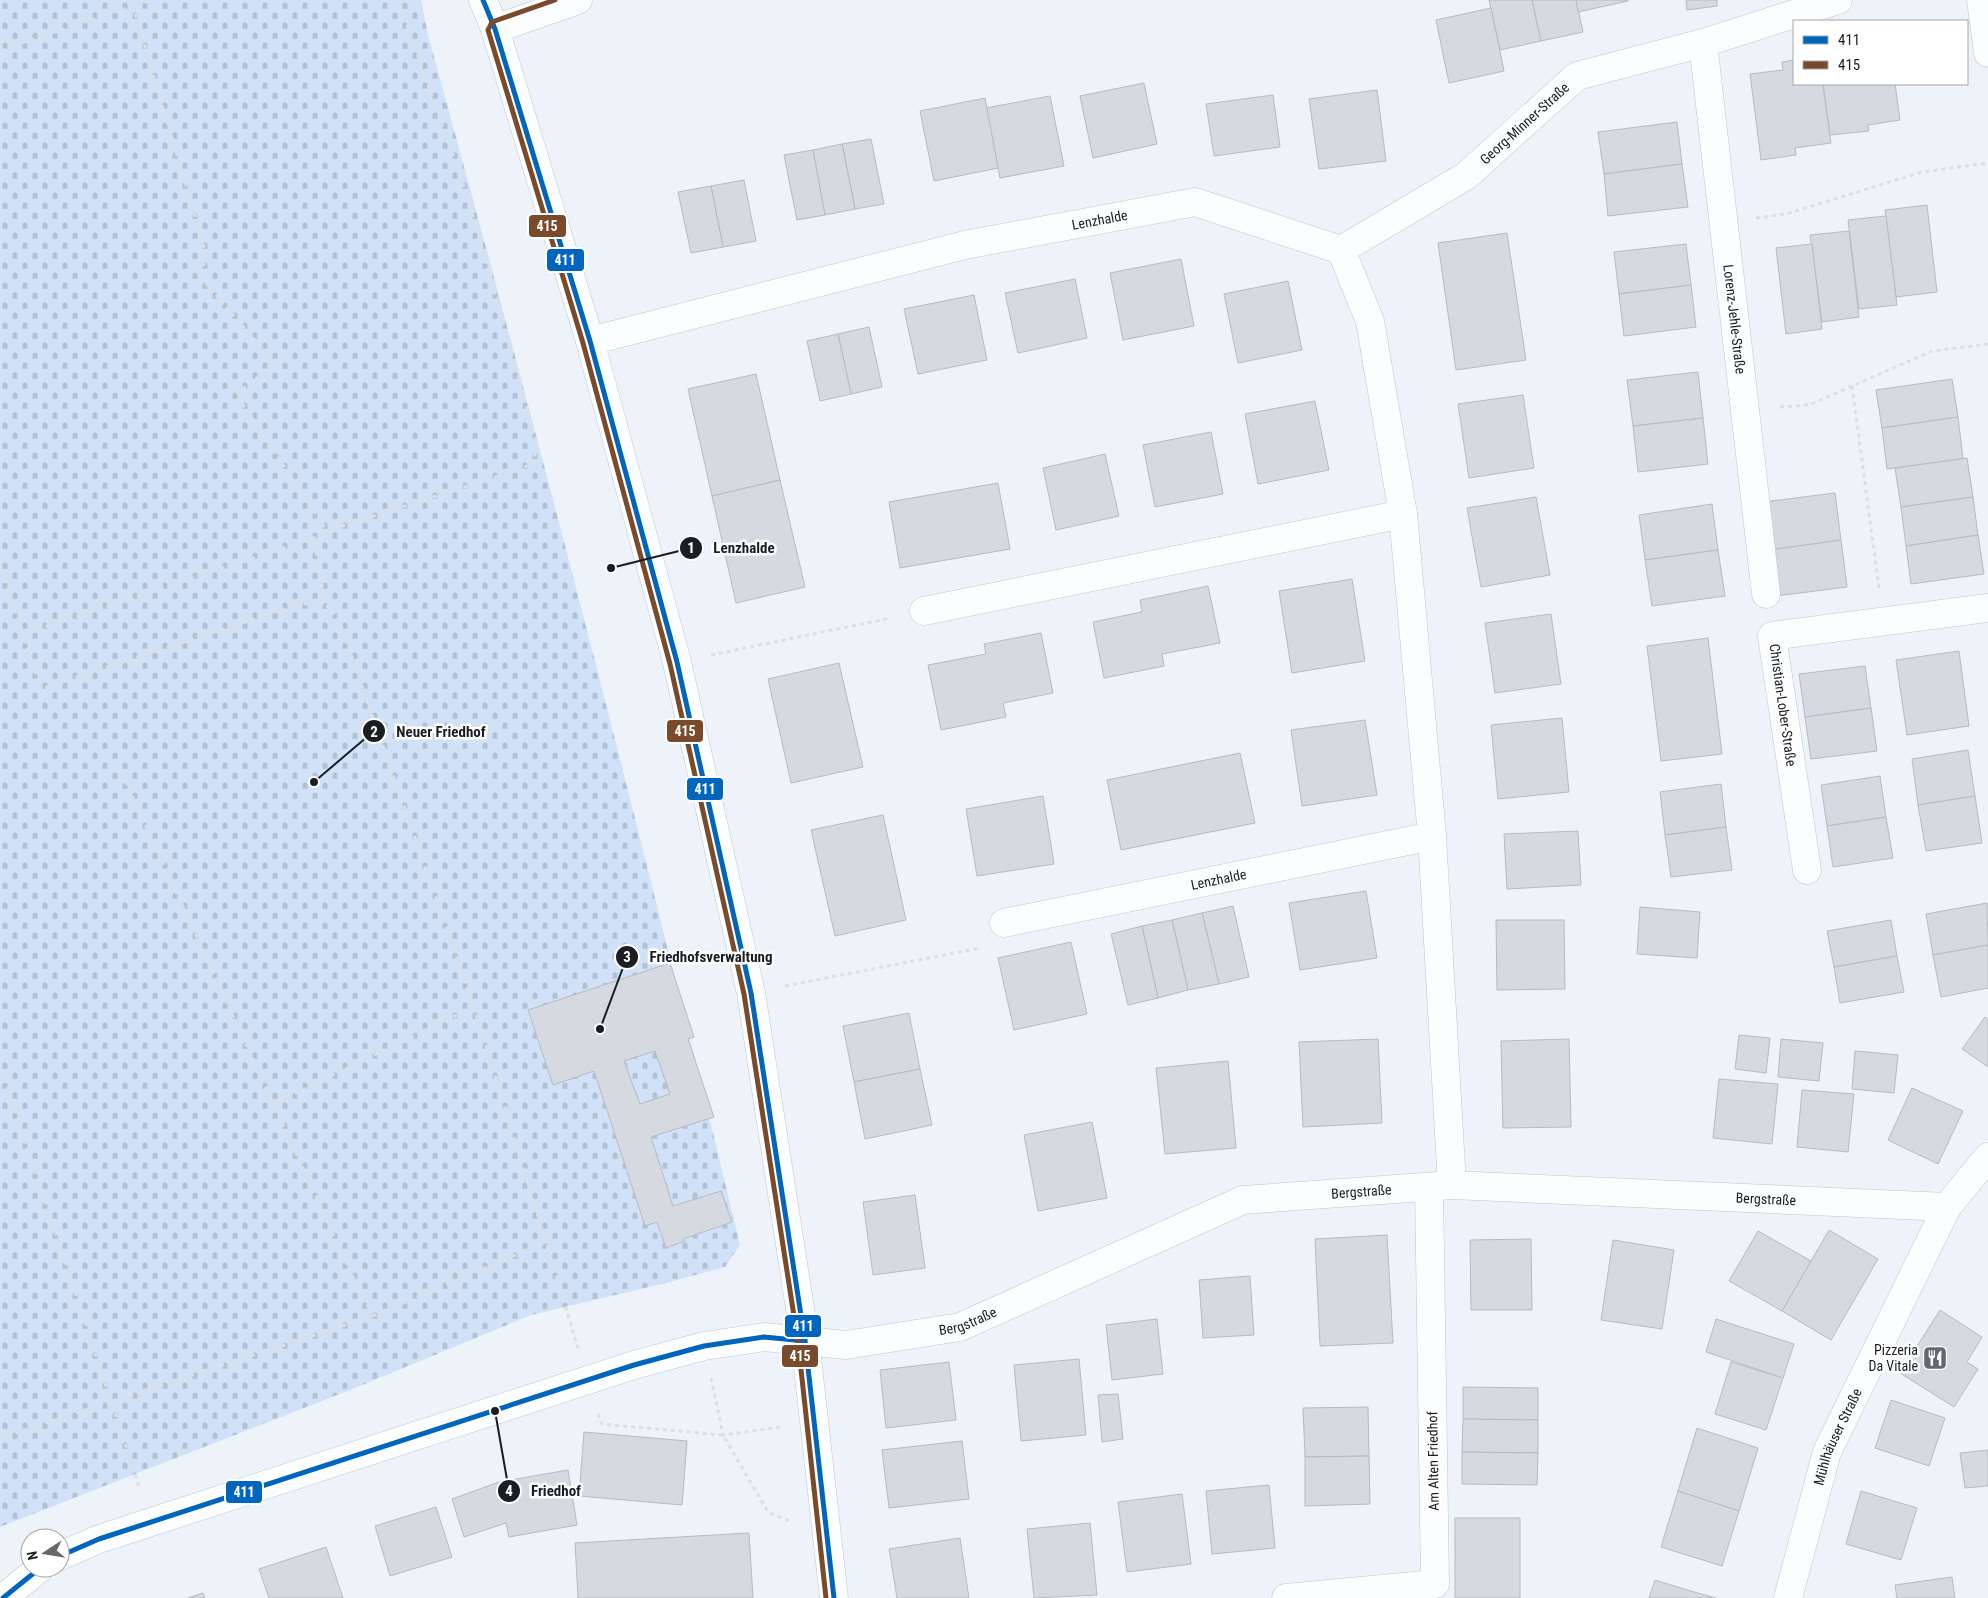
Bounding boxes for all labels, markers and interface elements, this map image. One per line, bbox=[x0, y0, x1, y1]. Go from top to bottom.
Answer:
legend bbox=[1793, 20, 1968, 85]
text: 411 bbox=[1838, 31, 1860, 49]
text: 415 bbox=[1838, 56, 1860, 74]
street label: Georg-Minner-Straße bbox=[1477, 79, 1573, 167]
street label: Lenzhalde bbox=[1070, 207, 1129, 233]
line badge: 415 bbox=[528, 214, 567, 238]
text: 415 bbox=[536, 218, 558, 234]
line badge: 411 bbox=[546, 248, 585, 272]
text: 411 bbox=[554, 252, 576, 268]
street label: Lorenz-Jehle-Straße bbox=[1720, 264, 1749, 375]
callout: Lenzhalde bbox=[678, 533, 785, 563]
text: 1 bbox=[687, 539, 695, 557]
text: Lenzhalde bbox=[713, 539, 775, 557]
street label: Christian-Lober-Straße bbox=[1766, 643, 1800, 768]
callout: Neuer Friedhof bbox=[362, 716, 496, 746]
line badge: 415 bbox=[666, 719, 704, 743]
text: 2 bbox=[370, 723, 378, 741]
text: Neuer Friedhof bbox=[396, 723, 486, 741]
text: 415 bbox=[674, 723, 696, 739]
line badge: 411 bbox=[686, 777, 724, 801]
text: 411 bbox=[694, 781, 716, 797]
street label: Lenzhalde bbox=[1189, 866, 1248, 893]
callout: Friedhofsverwaltung bbox=[615, 942, 783, 972]
text: 3 bbox=[623, 948, 631, 966]
text: Friedhofsverwaltung bbox=[649, 948, 773, 966]
street label: Bergstraße bbox=[1331, 1181, 1393, 1202]
street label: Bergstraße bbox=[1735, 1190, 1797, 1208]
street label: Bergstraße bbox=[938, 1304, 999, 1338]
line badge: 411 bbox=[784, 1314, 822, 1338]
text: 411 bbox=[792, 1318, 814, 1334]
place label: Pizzeria Da Vitale bbox=[1868, 1342, 1918, 1374]
line badge: 415 bbox=[781, 1344, 819, 1368]
restaurant icon: Pizzeria Da Vitale bbox=[1922, 1345, 1948, 1371]
text: 415 bbox=[789, 1348, 811, 1364]
street label: Mühlhäuser Straße bbox=[1810, 1385, 1865, 1487]
street label: Am Alten Friedhof bbox=[1424, 1411, 1442, 1511]
callout: Friedhof bbox=[496, 1476, 591, 1506]
line badge: 411 bbox=[225, 1480, 263, 1504]
text: 4 bbox=[505, 1482, 513, 1500]
text: Friedhof bbox=[531, 1482, 581, 1500]
text: 411 bbox=[233, 1484, 255, 1500]
north arrow bbox=[20, 1528, 70, 1578]
text: N bbox=[24, 1550, 41, 1562]

